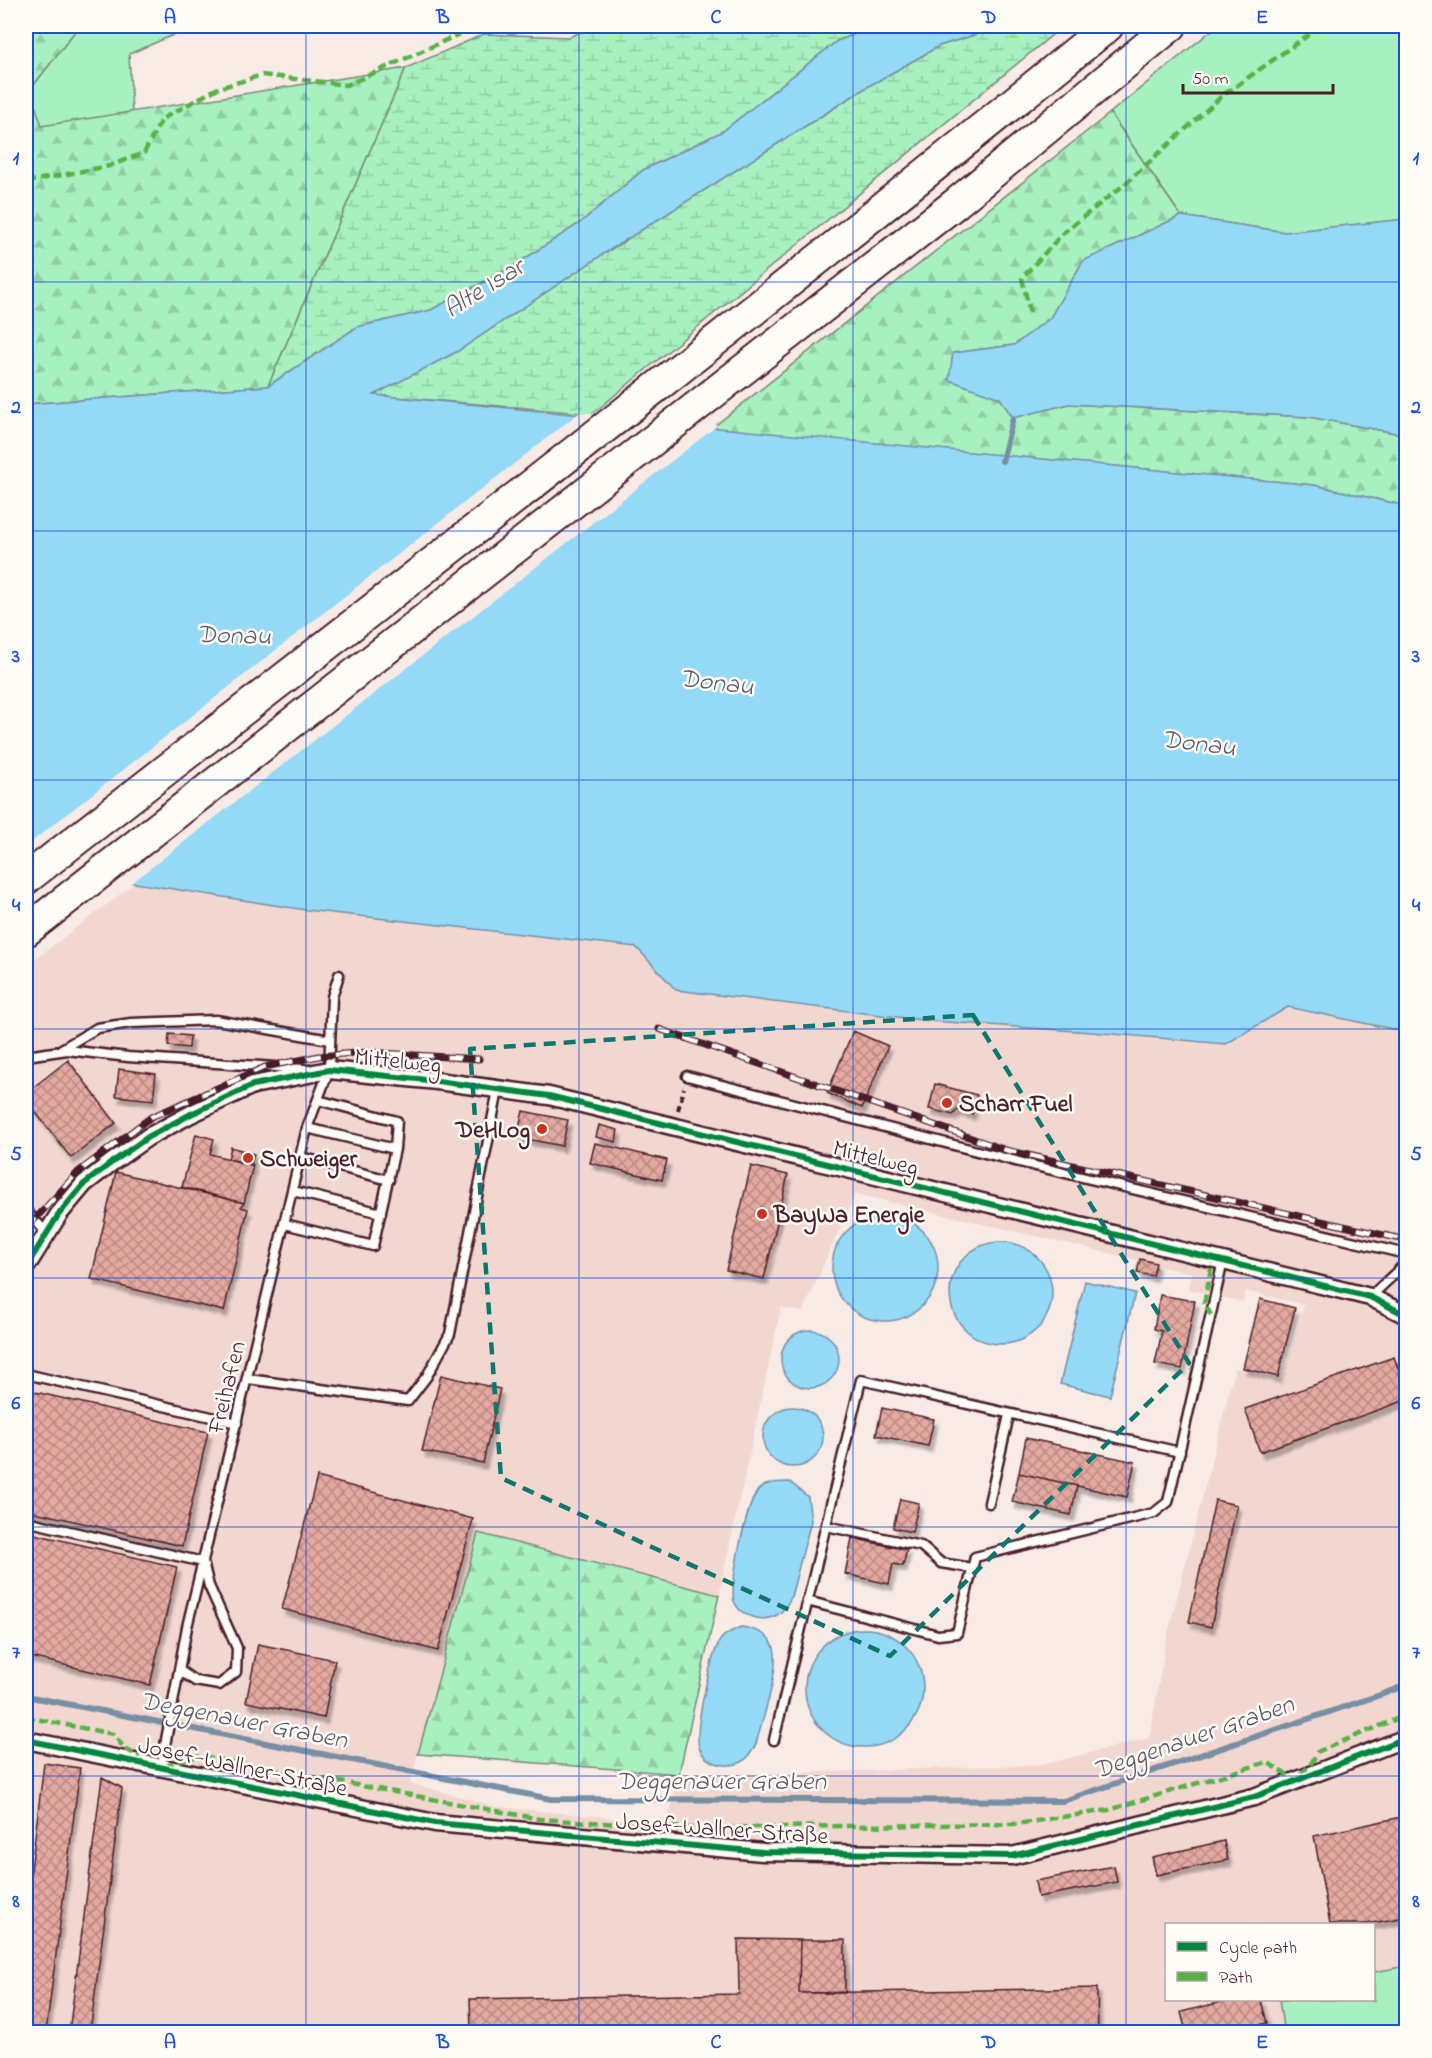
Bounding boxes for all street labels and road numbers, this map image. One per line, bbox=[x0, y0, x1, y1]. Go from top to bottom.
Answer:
street label: Mittelweg bbox=[353, 1041, 443, 1084]
street label: Mittelweg bbox=[829, 1132, 922, 1187]
street label: Freihafen bbox=[200, 1338, 257, 1439]
street label: Josef-Wallner-Straße bbox=[135, 1729, 351, 1808]
street label: Josef-Wallner-Straße bbox=[614, 1806, 830, 1855]

